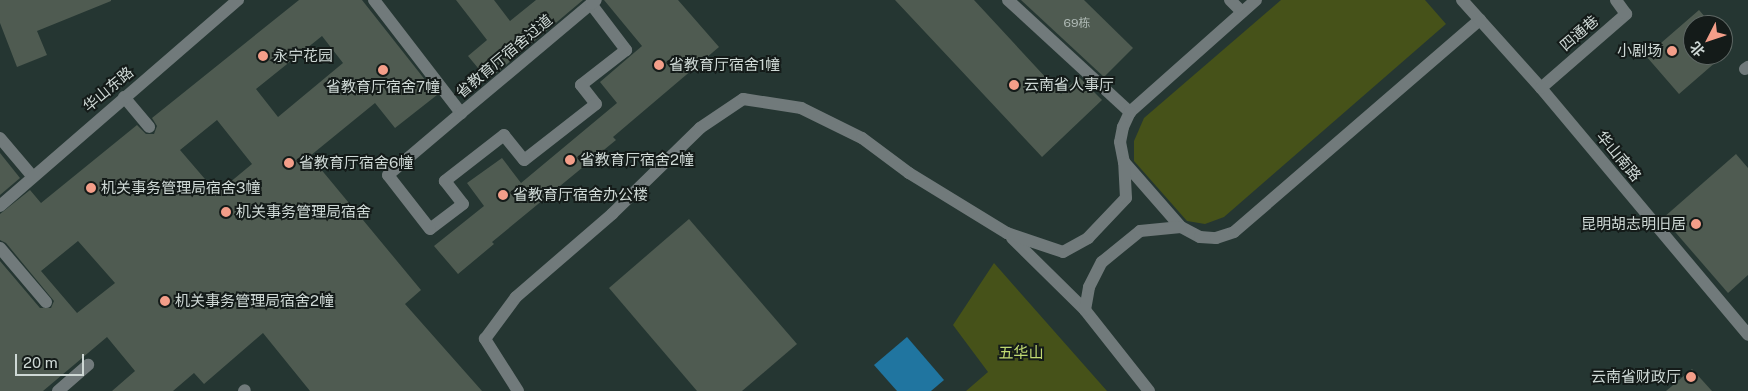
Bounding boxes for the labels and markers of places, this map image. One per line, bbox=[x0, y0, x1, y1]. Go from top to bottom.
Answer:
place label: 小剧场 bbox=[1617, 42, 1662, 60]
marker: 小剧场 bbox=[1666, 45, 1678, 57]
place label: 永宁花园 bbox=[273, 47, 333, 65]
marker: 永宁花园 bbox=[257, 50, 269, 62]
place label: 省教育厅宿舍1幢 bbox=[669, 56, 780, 74]
marker: 省教育厅宿舍1幢 bbox=[653, 59, 665, 71]
marker: 省教育厅宿舍7幢 bbox=[377, 64, 389, 76]
place label: 云南省人事厅 bbox=[1024, 76, 1114, 94]
place label: 省教育厅宿舍7幢 bbox=[326, 78, 440, 96]
marker: 云南省人事厅 bbox=[1008, 79, 1020, 91]
place label: 省教育厅宿舍2幢 bbox=[580, 151, 694, 169]
place label: 省教育厅宿舍6幢 bbox=[299, 154, 413, 172]
marker: 省教育厅宿舍2幢 bbox=[564, 154, 576, 166]
marker: 省教育厅宿舍6幢 bbox=[283, 157, 295, 169]
place label: 机关事务管理局宿舍3幢 bbox=[101, 179, 260, 197]
marker: 机关事务管理局宿舍3幢 bbox=[85, 182, 97, 194]
place label: 省教育厅宿舍办公楼 bbox=[513, 186, 648, 204]
marker: 省教育厅宿舍办公楼 bbox=[497, 189, 509, 201]
place label: 机关事务管理局宿舍 bbox=[236, 203, 371, 221]
marker: 机关事务管理局宿舍 bbox=[220, 206, 232, 218]
place label: 昆明胡志明旧居 bbox=[1581, 215, 1686, 233]
marker: 昆明胡志明旧居 bbox=[1690, 218, 1702, 230]
place label: 机关事务管理局宿舍2幢 bbox=[175, 292, 334, 310]
marker: 机关事务管理局宿舍2幢 bbox=[159, 295, 171, 307]
place label: 云南省财政厅 bbox=[1591, 368, 1681, 386]
marker: 云南省财政厅 bbox=[1685, 371, 1697, 383]

